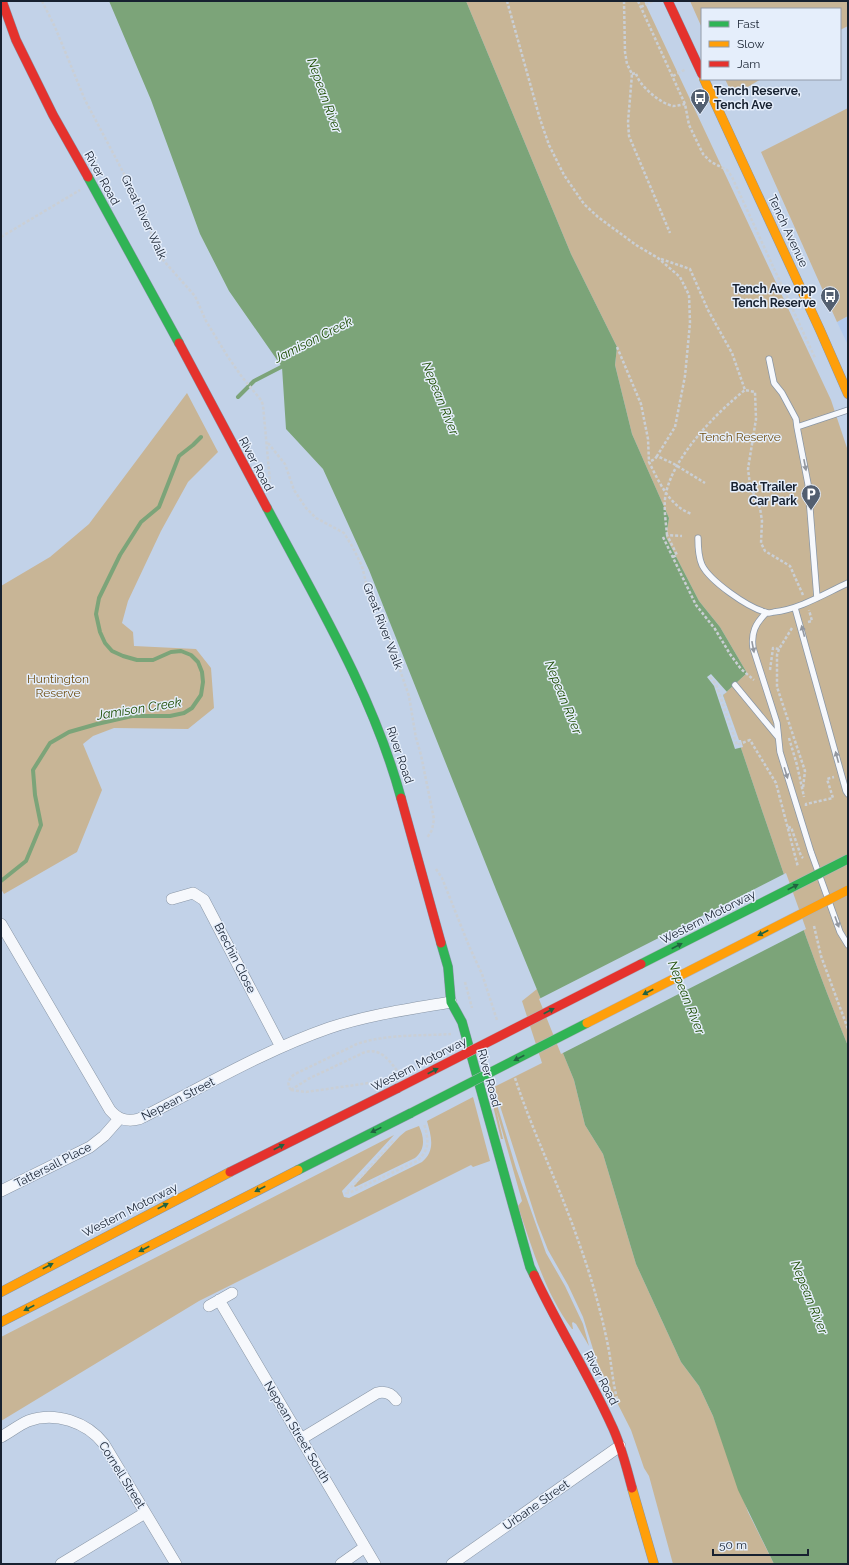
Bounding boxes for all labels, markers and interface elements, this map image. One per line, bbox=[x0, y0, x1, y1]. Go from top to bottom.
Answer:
legend bbox=[701, 8, 841, 80]
text: Fast bbox=[737, 17, 760, 31]
text: Slow bbox=[737, 37, 764, 51]
water label: Nepean River bbox=[304, 56, 345, 135]
text: Jam bbox=[737, 57, 760, 71]
place label: Tench Reserve, Tench Ave bbox=[714, 84, 801, 112]
bus stop icon: Tench Reserve, Tench Ave bbox=[689, 87, 711, 115]
street label: River Road bbox=[81, 149, 123, 207]
street label: Great River Walk bbox=[118, 173, 170, 262]
street label: Tench Avenue bbox=[765, 193, 811, 269]
place label: Tench Ave opp Tench Reserve bbox=[732, 282, 816, 310]
bus stop icon: Tench Ave opp Tench Reserve bbox=[819, 285, 841, 313]
water label: Jamison Creek bbox=[271, 313, 355, 366]
water label: Nepean River bbox=[419, 359, 462, 438]
park label: Tench Reserve bbox=[699, 430, 781, 444]
street label: River Road bbox=[236, 434, 276, 494]
one-way arrow bbox=[802, 459, 808, 471]
place label: Boat Trailer Car Park bbox=[731, 480, 797, 508]
parking icon: Boat Trailer Car Park bbox=[800, 483, 822, 511]
street label: Great River Walk bbox=[360, 581, 406, 672]
one-way arrow bbox=[799, 625, 805, 638]
one-way arrow bbox=[751, 641, 757, 654]
water label: Nepean River bbox=[542, 658, 585, 737]
park label: Huntington Reserve bbox=[27, 672, 89, 700]
water label: Jamison Creek bbox=[95, 694, 183, 723]
street label: River Road bbox=[384, 725, 416, 785]
one-way arrow bbox=[833, 750, 839, 763]
one-way arrow bbox=[783, 767, 789, 779]
one-way arrow bbox=[787, 884, 799, 890]
street label: Western Motorway bbox=[658, 887, 758, 947]
one-way arrow bbox=[834, 917, 840, 929]
street label: Brechin Close bbox=[211, 921, 259, 995]
one-way arrow bbox=[758, 930, 769, 936]
one-way arrow bbox=[671, 943, 683, 949]
water label: Nepean River bbox=[665, 958, 708, 1037]
one-way arrow bbox=[642, 989, 653, 995]
one-way arrow bbox=[543, 1008, 555, 1015]
street label: Western Motorway bbox=[369, 1034, 469, 1094]
street label: River Road bbox=[475, 1047, 503, 1109]
one-way arrow bbox=[514, 1054, 525, 1061]
one-way arrow bbox=[427, 1067, 439, 1074]
street label: Nepean Street bbox=[139, 1074, 217, 1124]
one-way arrow bbox=[370, 1127, 382, 1133]
street label: Tattersall Place bbox=[12, 1140, 94, 1190]
one-way arrow bbox=[273, 1144, 284, 1150]
street label: Western Motorway bbox=[80, 1180, 180, 1240]
one-way arrow bbox=[254, 1186, 266, 1192]
one-way arrow bbox=[157, 1203, 169, 1209]
one-way arrow bbox=[139, 1245, 150, 1252]
water label: Nepean River bbox=[788, 1258, 831, 1337]
one-way arrow bbox=[42, 1263, 53, 1270]
one-way arrow bbox=[23, 1305, 35, 1311]
street label: River Road bbox=[581, 1348, 621, 1408]
street label: Nepean Street South bbox=[261, 1379, 333, 1485]
street label: Cornell Street bbox=[96, 1439, 148, 1511]
street label: Urbane Street bbox=[500, 1477, 572, 1533]
scale bar bbox=[713, 1531, 808, 1557]
text: 50 m bbox=[719, 1538, 747, 1552]

